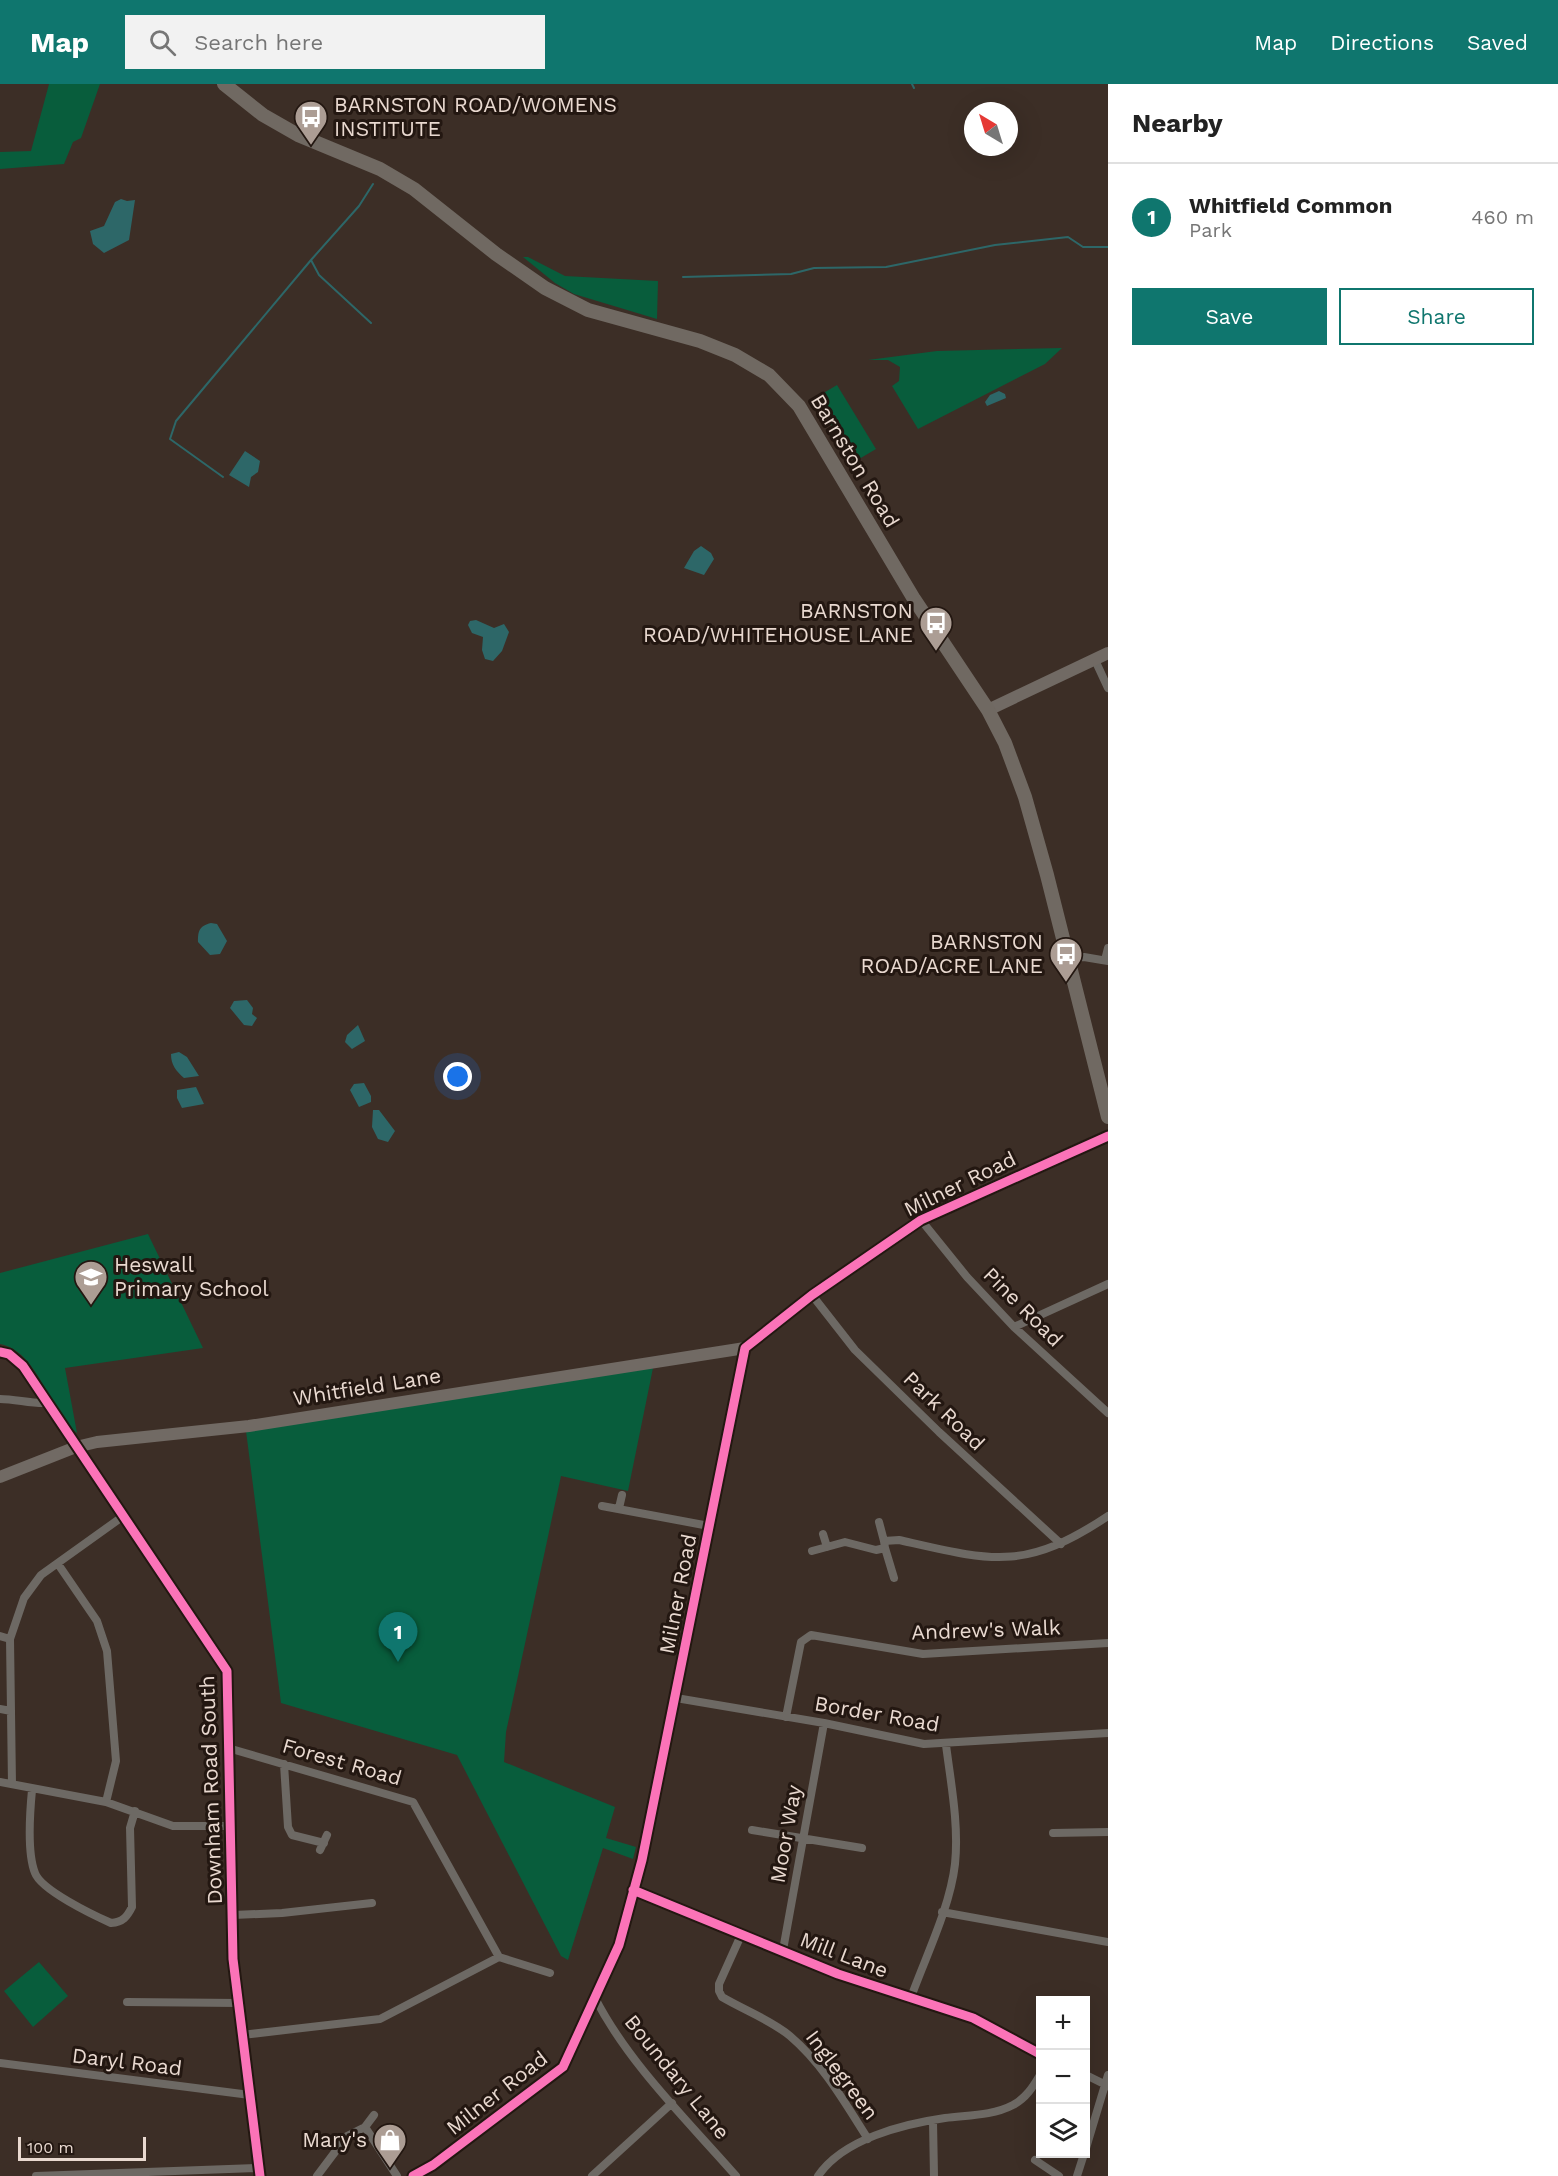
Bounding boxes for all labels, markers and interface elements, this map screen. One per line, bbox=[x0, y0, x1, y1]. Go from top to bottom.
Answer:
search box bbox=[125, 15, 545, 69]
text: Map bbox=[30, 26, 89, 59]
icon: search bbox=[146, 26, 179, 59]
text: Search here bbox=[194, 30, 323, 55]
text: Map bbox=[1254, 30, 1297, 55]
text: Directions bbox=[1330, 30, 1434, 55]
text: Saved bbox=[1467, 30, 1528, 55]
place label: BARNSTON ROAD/WOMENS INSTITUTE bbox=[334, 92, 617, 141]
bus stop icon: BARNSTON ROAD/WOMENS INSTITUTE bbox=[293, 99, 329, 146]
north arrow bbox=[964, 102, 1018, 156]
text: Nearby bbox=[1132, 108, 1223, 138]
text: Whitfield Common bbox=[1189, 193, 1392, 218]
text: 1 bbox=[1147, 205, 1156, 229]
text: 460 m bbox=[1471, 205, 1534, 229]
text: Park bbox=[1189, 218, 1232, 242]
button: Save bbox=[1132, 288, 1327, 345]
button: Share bbox=[1339, 288, 1534, 345]
street label: Barnston Road bbox=[806, 390, 905, 532]
place label: BARNSTON ROAD/WHITEHOUSE LANE bbox=[643, 598, 913, 647]
bus stop icon: BARNSTON ROAD/WHITEHOUSE LANE bbox=[918, 605, 954, 652]
place label: BARNSTON ROAD/ACRE LANE bbox=[861, 929, 1043, 978]
bus stop icon: BARNSTON ROAD/ACRE LANE bbox=[1048, 936, 1084, 983]
your location bbox=[443, 1062, 472, 1091]
street label: Milner Road bbox=[900, 1146, 1020, 1221]
place label: Heswall Primary School bbox=[114, 1252, 269, 1301]
school or university icon: Heswall Primary School bbox=[73, 1259, 109, 1306]
street label: Pine Road bbox=[978, 1262, 1068, 1352]
street label: Whitfield Lane bbox=[291, 1362, 443, 1411]
street label: Park Road bbox=[899, 1366, 990, 1455]
street label: Milner Road bbox=[654, 1532, 701, 1656]
pin: 1 bbox=[378, 1612, 418, 1662]
street label: Andrew's Walk bbox=[911, 1614, 1061, 1645]
street label: Downham Road South bbox=[194, 1675, 227, 1905]
street label: Border Road bbox=[813, 1690, 941, 1737]
street label: Forest Road bbox=[280, 1733, 405, 1790]
street label: Moor Way bbox=[765, 1783, 806, 1885]
street label: Mill Lane bbox=[797, 1926, 892, 1983]
map controls bbox=[1036, 1996, 1090, 2158]
button: + bbox=[1036, 1996, 1090, 2050]
street label: Boundary Lane bbox=[620, 2009, 735, 2144]
street label: Inglegreen bbox=[801, 2025, 884, 2124]
street label: Daryl Road bbox=[71, 2042, 183, 2081]
street label: Milner Road bbox=[441, 2045, 552, 2140]
button: − bbox=[1036, 2050, 1090, 2104]
button: layers bbox=[1036, 2104, 1090, 2158]
shop icon: Mary's bbox=[372, 2122, 408, 2169]
place label: Mary's bbox=[302, 2127, 367, 2152]
scale bar bbox=[18, 2134, 146, 2162]
text: 100 m bbox=[27, 2138, 74, 2157]

